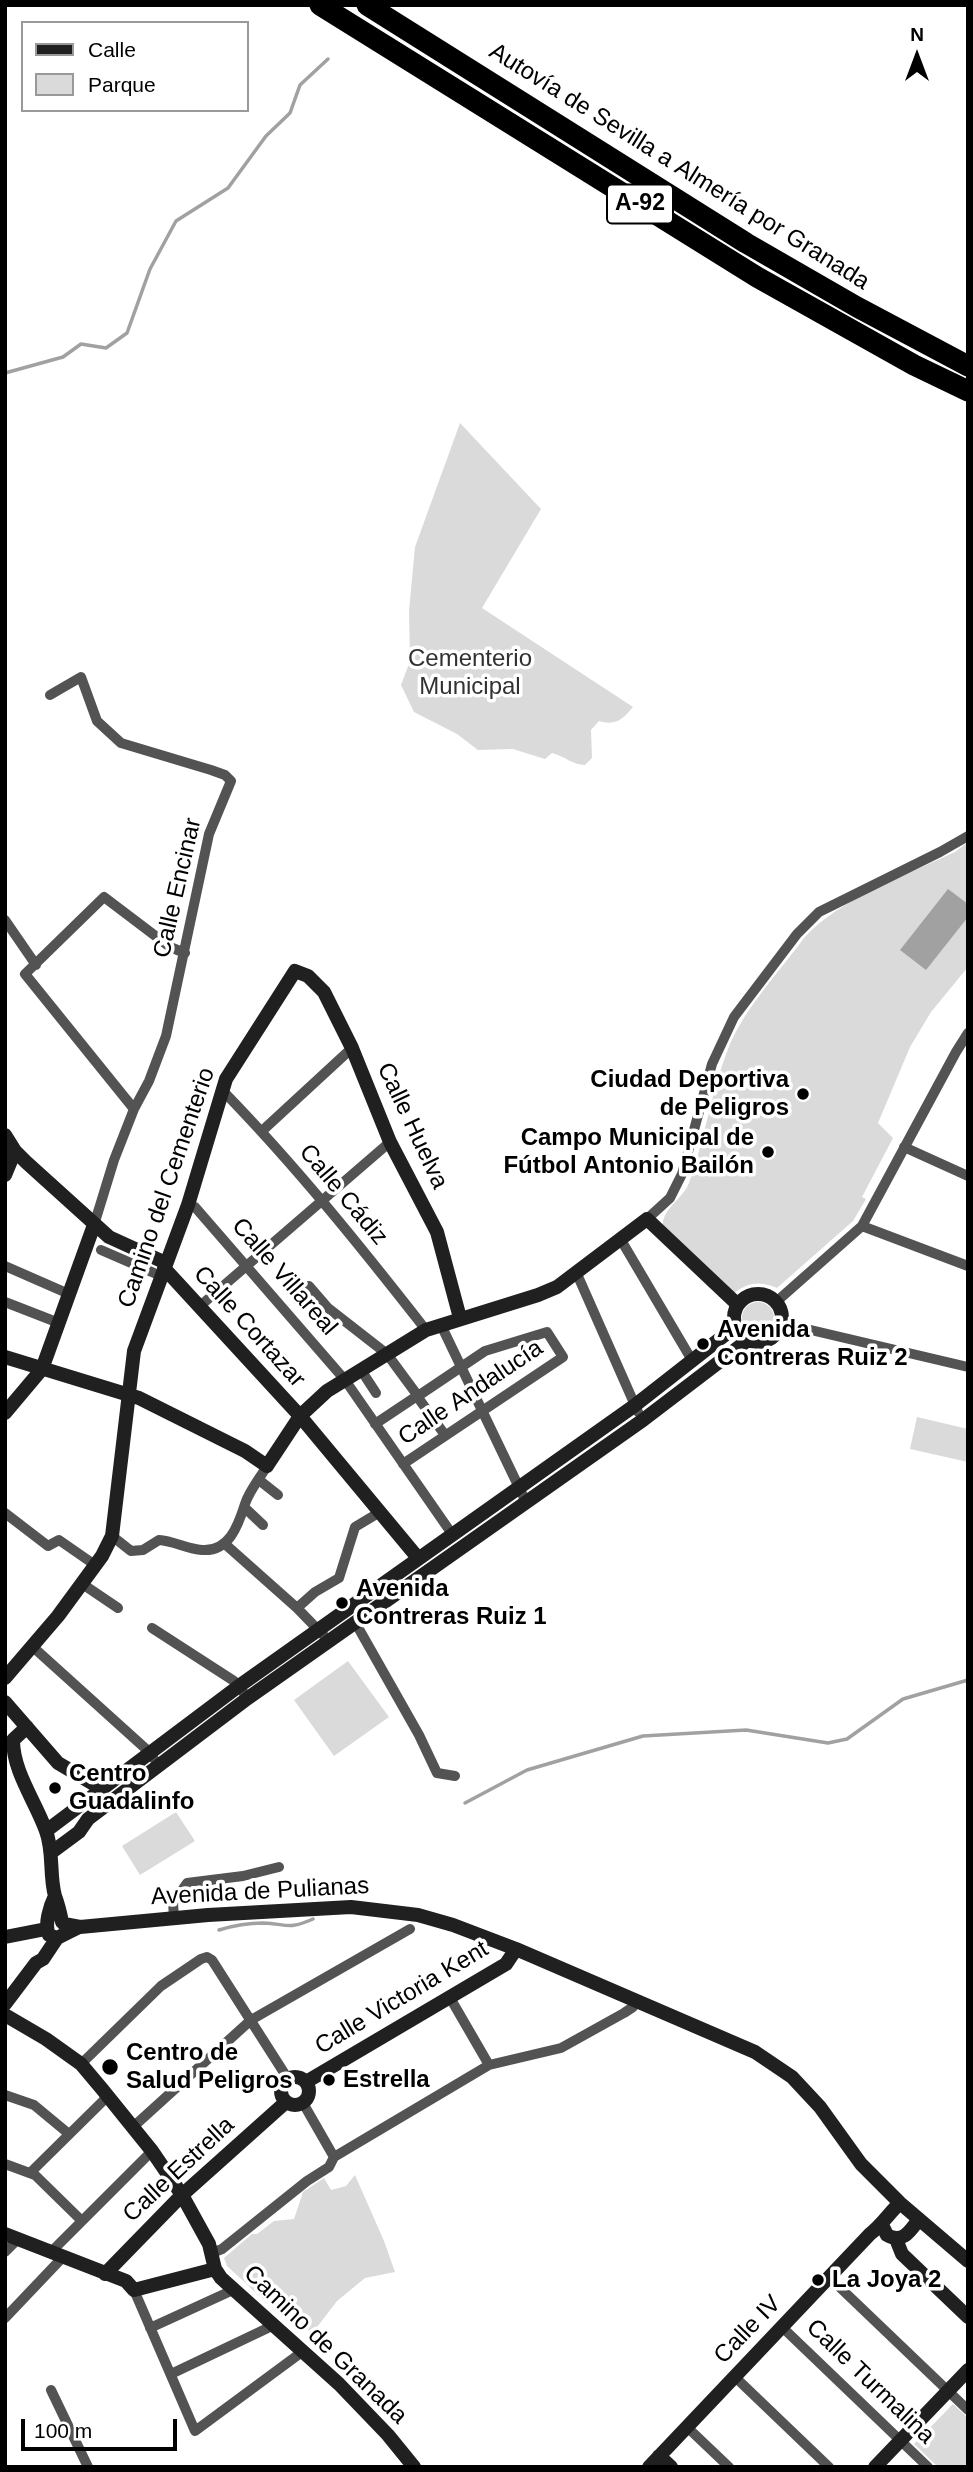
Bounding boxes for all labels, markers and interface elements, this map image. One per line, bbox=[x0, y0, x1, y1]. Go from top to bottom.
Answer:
legend bbox=[21, 21, 248, 112]
north arrow bbox=[882, 21, 952, 91]
text: N bbox=[910, 24, 924, 45]
street label: Autovía de Sevilla a Almería por Granada bbox=[484, 37, 874, 297]
text: Calle bbox=[88, 38, 136, 61]
text: Parque bbox=[88, 73, 156, 96]
road number: A-92 bbox=[607, 184, 673, 224]
park label: Cementerio Municipal bbox=[408, 645, 532, 701]
street label: Calle Encinar bbox=[148, 815, 208, 961]
street label: Calle Huelva bbox=[370, 1058, 454, 1194]
street label: Camino del Cementerio bbox=[112, 1064, 222, 1312]
place label: Ciudad Deportiva de Peligros bbox=[590, 1066, 789, 1122]
marker: Ciudad Deportiva de Peligros bbox=[795, 1086, 811, 1102]
place label: Campo Municipal de Fútbol Antonio Bailón bbox=[503, 1124, 754, 1180]
street label: Calle Cádiz bbox=[293, 1139, 393, 1251]
marker: Campo Municipal de Fútbol Antonio Bailón bbox=[760, 1144, 776, 1160]
street label: Calle Villareal bbox=[225, 1212, 343, 1342]
street label: Calle Cortazar bbox=[187, 1260, 311, 1394]
place label: Avenida Contreras Ruiz 2 bbox=[717, 1316, 908, 1372]
street label: Calle Andalucía bbox=[393, 1334, 549, 1452]
marker: Avenida Contreras Ruiz 2 bbox=[695, 1336, 711, 1352]
place label: Avenida Contreras Ruiz 1 bbox=[356, 1575, 547, 1631]
marker: Avenida Contreras Ruiz 1 bbox=[334, 1595, 350, 1611]
place label: Centro Guadalinfo bbox=[69, 1760, 194, 1816]
marker: Centro Guadalinfo bbox=[47, 1780, 63, 1796]
street label: Avenida de Pulianas bbox=[150, 1872, 370, 1912]
street label: Calle Victoria Kent bbox=[310, 1935, 494, 2061]
place label: Centro de Salud Peligros bbox=[126, 2039, 293, 2095]
marker: Centro de Salud Peligros bbox=[100, 2057, 120, 2077]
place label: Estrella bbox=[343, 2066, 430, 2094]
marker: Estrella bbox=[321, 2072, 337, 2088]
street label: Calle Estrella bbox=[117, 2111, 241, 2229]
street label: Camino de Granada bbox=[237, 2260, 413, 2430]
place label: La Joya 2 bbox=[832, 2266, 941, 2294]
marker: La Joya 2 bbox=[810, 2272, 826, 2288]
street label: Calle IV bbox=[708, 2290, 788, 2370]
street label: Calle Turmalina bbox=[800, 2314, 940, 2450]
scale bar bbox=[24, 2406, 180, 2450]
text: 100 m bbox=[34, 2419, 92, 2442]

